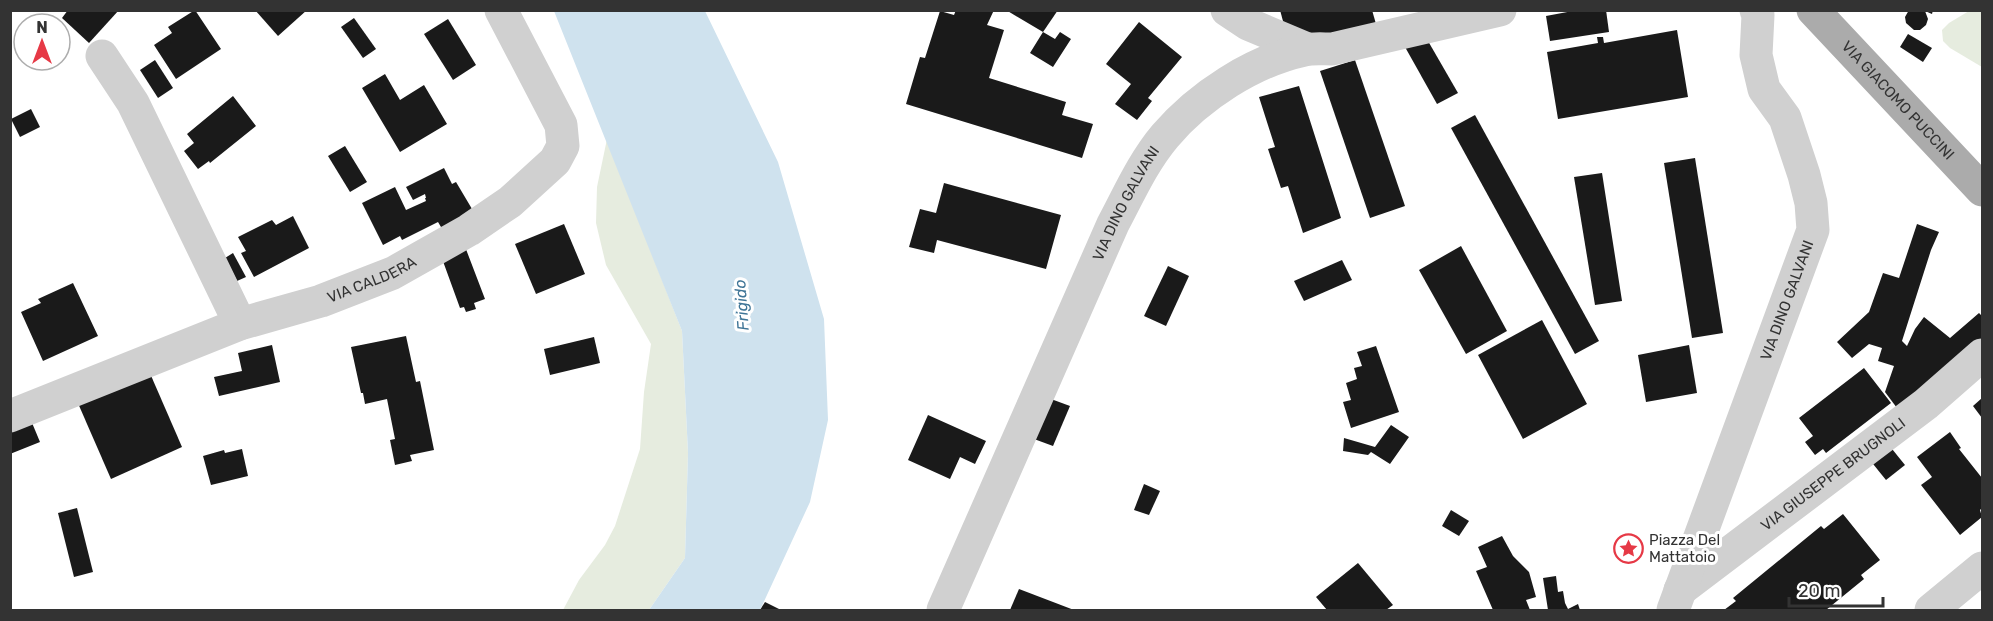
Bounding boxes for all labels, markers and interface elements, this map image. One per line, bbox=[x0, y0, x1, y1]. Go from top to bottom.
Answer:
north arrow bbox=[12, 12, 72, 72]
text: N bbox=[36, 18, 48, 37]
street label: VIA GIACOMO PUCCINI bbox=[1838, 37, 1958, 163]
street label: VIA DINO GALVANI bbox=[1089, 142, 1163, 263]
street label: VIA DINO GALVANI bbox=[1757, 238, 1817, 363]
street label: VIA CALDERA bbox=[325, 253, 419, 307]
water label: Frigido bbox=[730, 279, 753, 331]
street label: VIA GIUSEPPE BRUGNOLI bbox=[1757, 414, 1909, 535]
place label: Piazza Del Mattatoio bbox=[1649, 531, 1720, 566]
place icon: Piazza Del Mattatoio bbox=[1612, 533, 1644, 565]
scale bar bbox=[1789, 570, 1884, 608]
text: 20 m bbox=[1798, 580, 1840, 602]

